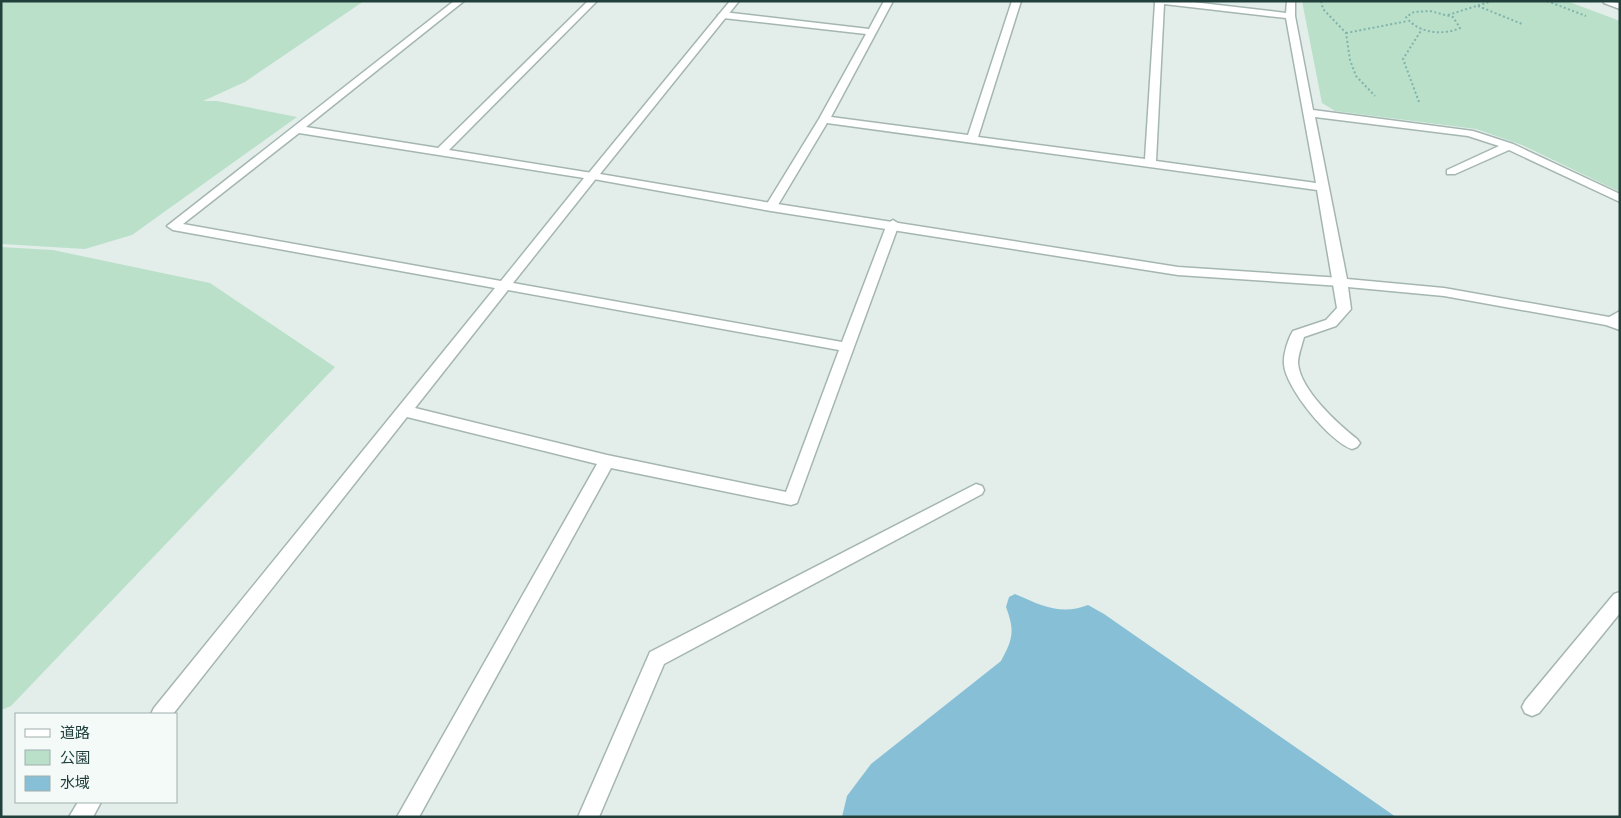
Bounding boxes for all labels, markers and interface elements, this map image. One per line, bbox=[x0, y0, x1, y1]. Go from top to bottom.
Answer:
legend bbox=[15, 713, 178, 803]
text: 道路 bbox=[60, 723, 90, 742]
text: 公園 bbox=[60, 748, 90, 767]
text: 水域 bbox=[60, 773, 90, 792]

